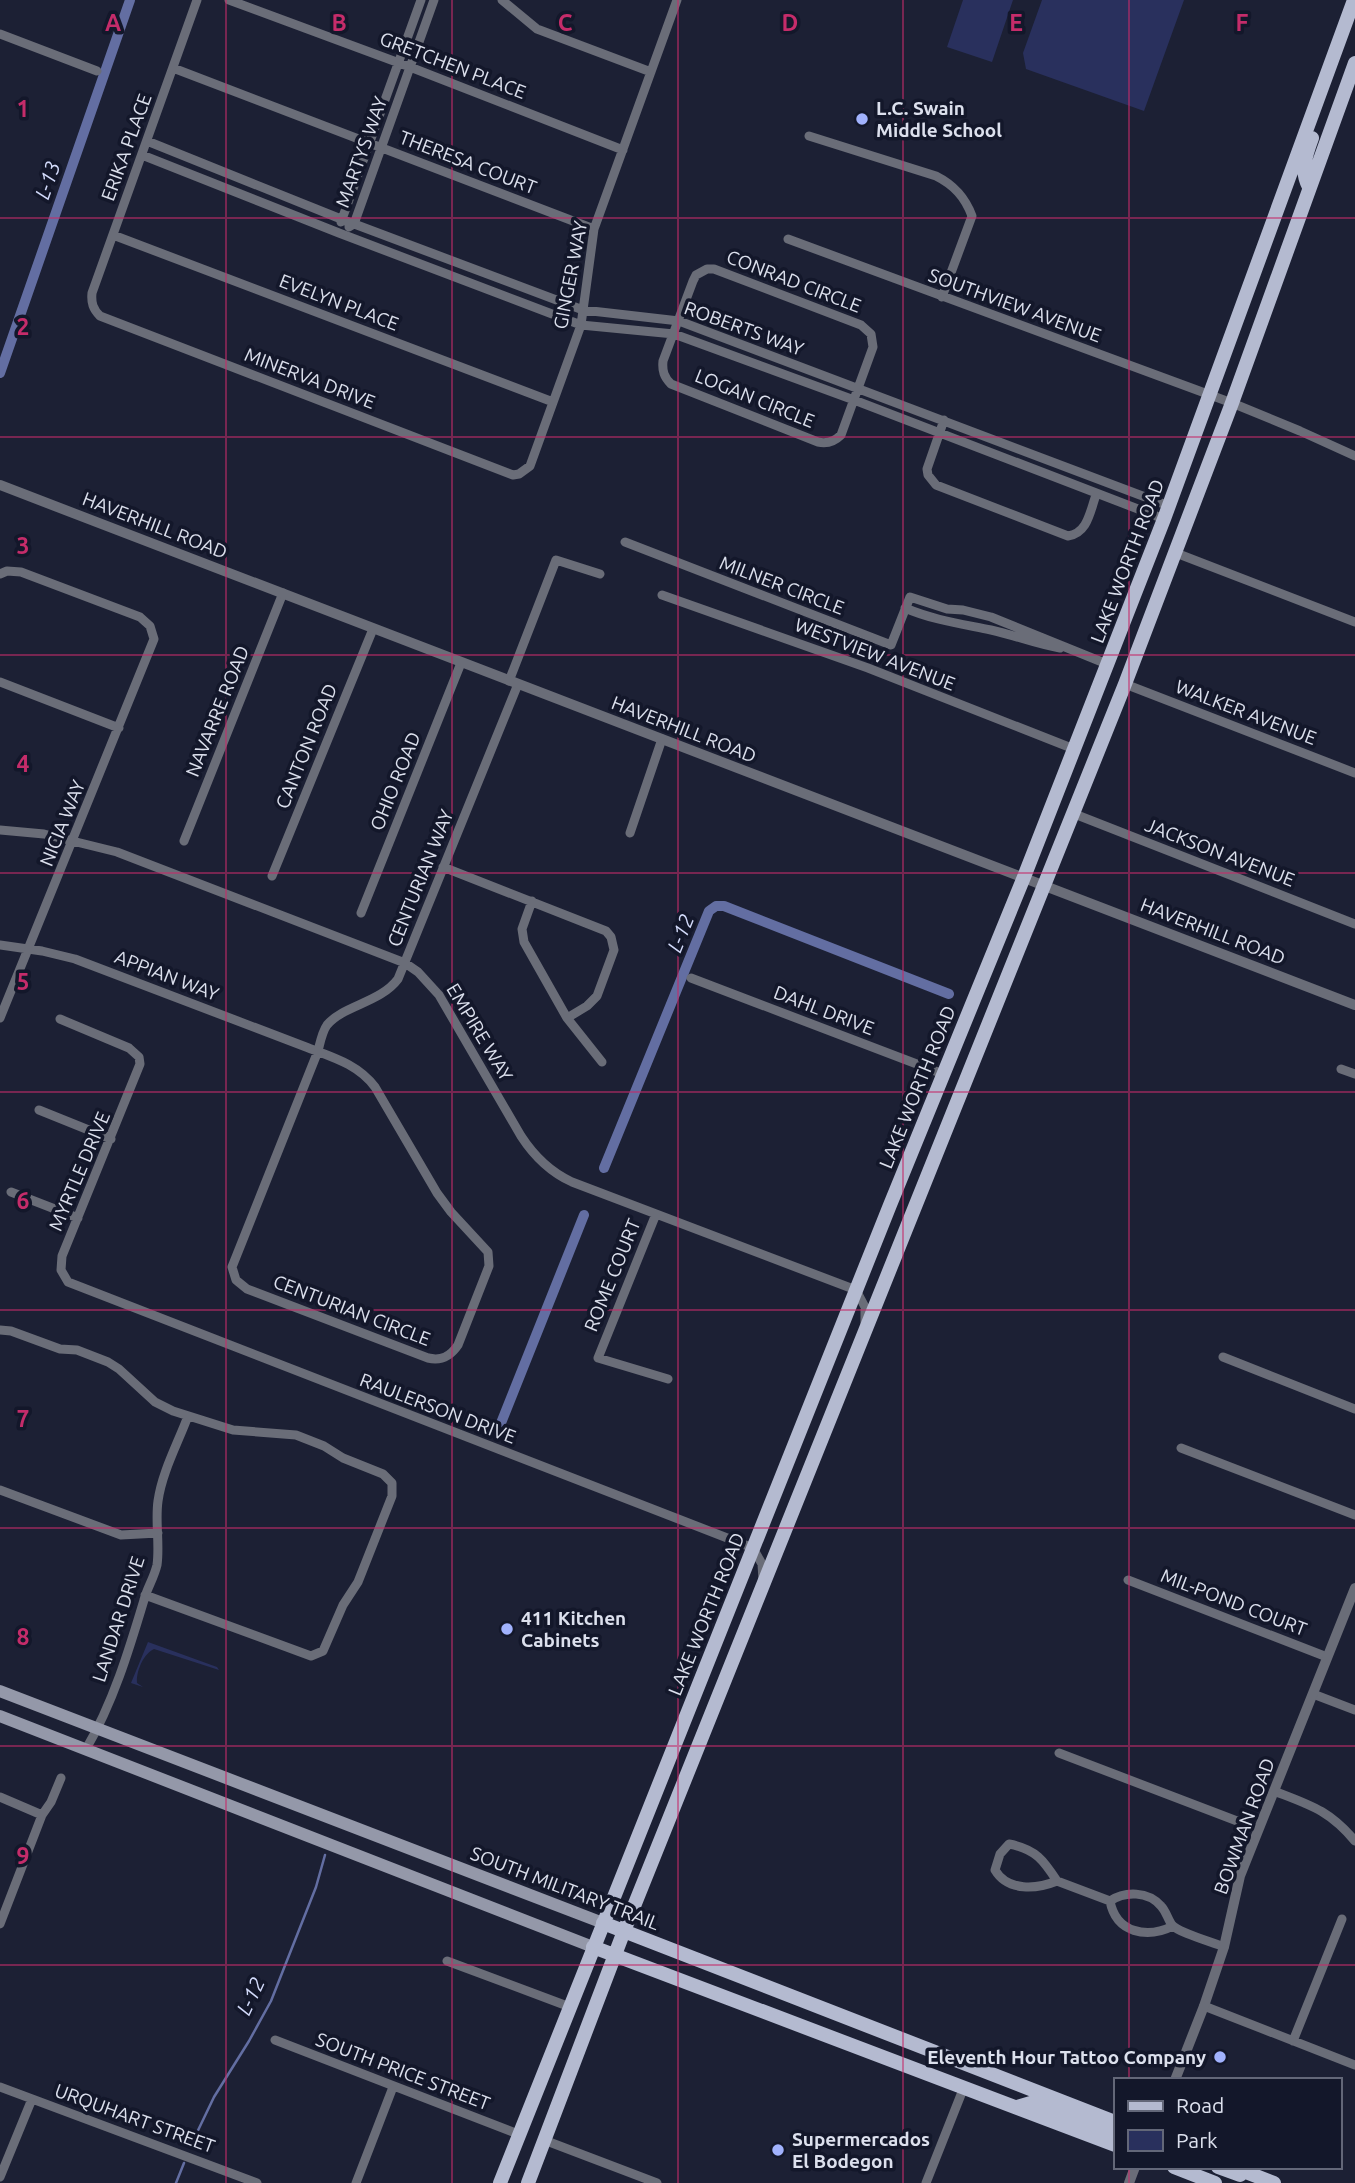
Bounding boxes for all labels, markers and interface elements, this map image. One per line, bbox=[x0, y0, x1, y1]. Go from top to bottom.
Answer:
text: A bbox=[105, 10, 121, 35]
text: B bbox=[331, 10, 347, 35]
text: C bbox=[558, 10, 573, 35]
text: D bbox=[782, 10, 798, 35]
text: E bbox=[1009, 10, 1023, 35]
text: F bbox=[1236, 10, 1249, 35]
street label: GRETCHEN PLACE bbox=[377, 27, 529, 103]
street label: ERIKA PLACE bbox=[96, 90, 156, 204]
street label: MARTYS WAY bbox=[331, 94, 391, 210]
text: 1 bbox=[17, 96, 29, 121]
place label: L.C. Swain Middle School bbox=[876, 97, 1002, 141]
marker: L.C. Swain Middle School bbox=[854, 111, 870, 127]
street label: THERESA COURT bbox=[396, 126, 540, 198]
water label: L-13 bbox=[29, 158, 65, 202]
street label: GINGER WAY bbox=[549, 219, 591, 331]
street label: CONRAD CIRCLE bbox=[724, 245, 864, 317]
street label: SOUTHVIEW AVENUE bbox=[926, 263, 1104, 347]
street label: EVELYN PLACE bbox=[276, 269, 402, 335]
street label: ROBERTS WAY bbox=[681, 296, 807, 360]
text: 2 bbox=[17, 314, 29, 339]
street label: MINERVA DRIVE bbox=[242, 343, 378, 413]
street label: LOGAN CIRCLE bbox=[692, 364, 818, 432]
street label: LAKE WORTH ROAD bbox=[1086, 476, 1168, 646]
street label: HAVERHILL ROAD bbox=[80, 487, 230, 563]
text: 3 bbox=[17, 533, 29, 558]
street label: MILNER CIRCLE bbox=[717, 551, 847, 619]
street label: WESTVIEW AVENUE bbox=[792, 613, 958, 695]
street label: NAVARRE ROAD bbox=[181, 642, 253, 780]
street label: WALKER AVENUE bbox=[1172, 675, 1320, 749]
street label: CANTON ROAD bbox=[271, 680, 341, 812]
street label: HAVERHILL ROAD bbox=[609, 691, 759, 767]
street label: OHIO ROAD bbox=[365, 729, 425, 833]
text: 4 bbox=[17, 751, 30, 776]
street label: NICIA WAY bbox=[35, 777, 89, 869]
street label: CENTURIAN WAY bbox=[383, 806, 457, 950]
street label: JACKSON AVENUE bbox=[1142, 813, 1298, 891]
street label: HAVERHILL ROAD bbox=[1138, 893, 1288, 969]
water label: L-12 bbox=[662, 910, 698, 955]
street label: APPIAN WAY bbox=[112, 945, 222, 1005]
text: 5 bbox=[17, 969, 29, 994]
street label: EMPIRE WAY bbox=[442, 979, 518, 1085]
street label: DAHL DRIVE bbox=[771, 981, 877, 1039]
street label: LAKE WORTH ROAD bbox=[874, 1002, 960, 1172]
street label: MYRTLE DRIVE bbox=[44, 1108, 114, 1234]
text: 6 bbox=[17, 1188, 30, 1213]
street label: ROME COURT bbox=[579, 1215, 645, 1335]
street label: CENTURIAN CIRCLE bbox=[270, 1270, 434, 1350]
street label: RAULERSON DRIVE bbox=[357, 1368, 519, 1448]
text: 7 bbox=[17, 1406, 29, 1431]
street label: LAKE WORTH ROAD bbox=[663, 1529, 749, 1699]
street label: LANDAR DRIVE bbox=[87, 1553, 149, 1685]
street label: MIL-POND COURT bbox=[1158, 1564, 1310, 1640]
place label: 411 Kitchen Cabinets bbox=[521, 1607, 626, 1651]
marker: 411 Kitchen Cabinets bbox=[499, 1621, 515, 1637]
text: 8 bbox=[17, 1624, 29, 1649]
street label: BOWMAN ROAD bbox=[1209, 1755, 1279, 1897]
street label: SOUTH MILITARY TRAIL bbox=[467, 1842, 663, 1934]
text: 9 bbox=[17, 1843, 29, 1868]
water label: L-12 bbox=[231, 1973, 269, 2019]
street label: SOUTH PRICE STREET bbox=[313, 2028, 494, 2115]
place label: Eleventh Hour Tattoo Company bbox=[927, 2046, 1206, 2068]
marker: Eleventh Hour Tattoo Company bbox=[1212, 2049, 1228, 2065]
legend bbox=[1114, 2078, 1341, 2169]
street label: URQUHART STREET bbox=[52, 2079, 219, 2157]
text: Road bbox=[1176, 2093, 1224, 2117]
place label: Supermercados El Bodegon bbox=[792, 2128, 930, 2172]
text: Park bbox=[1176, 2128, 1218, 2152]
marker: Supermercados El Bodegon bbox=[770, 2142, 786, 2158]

